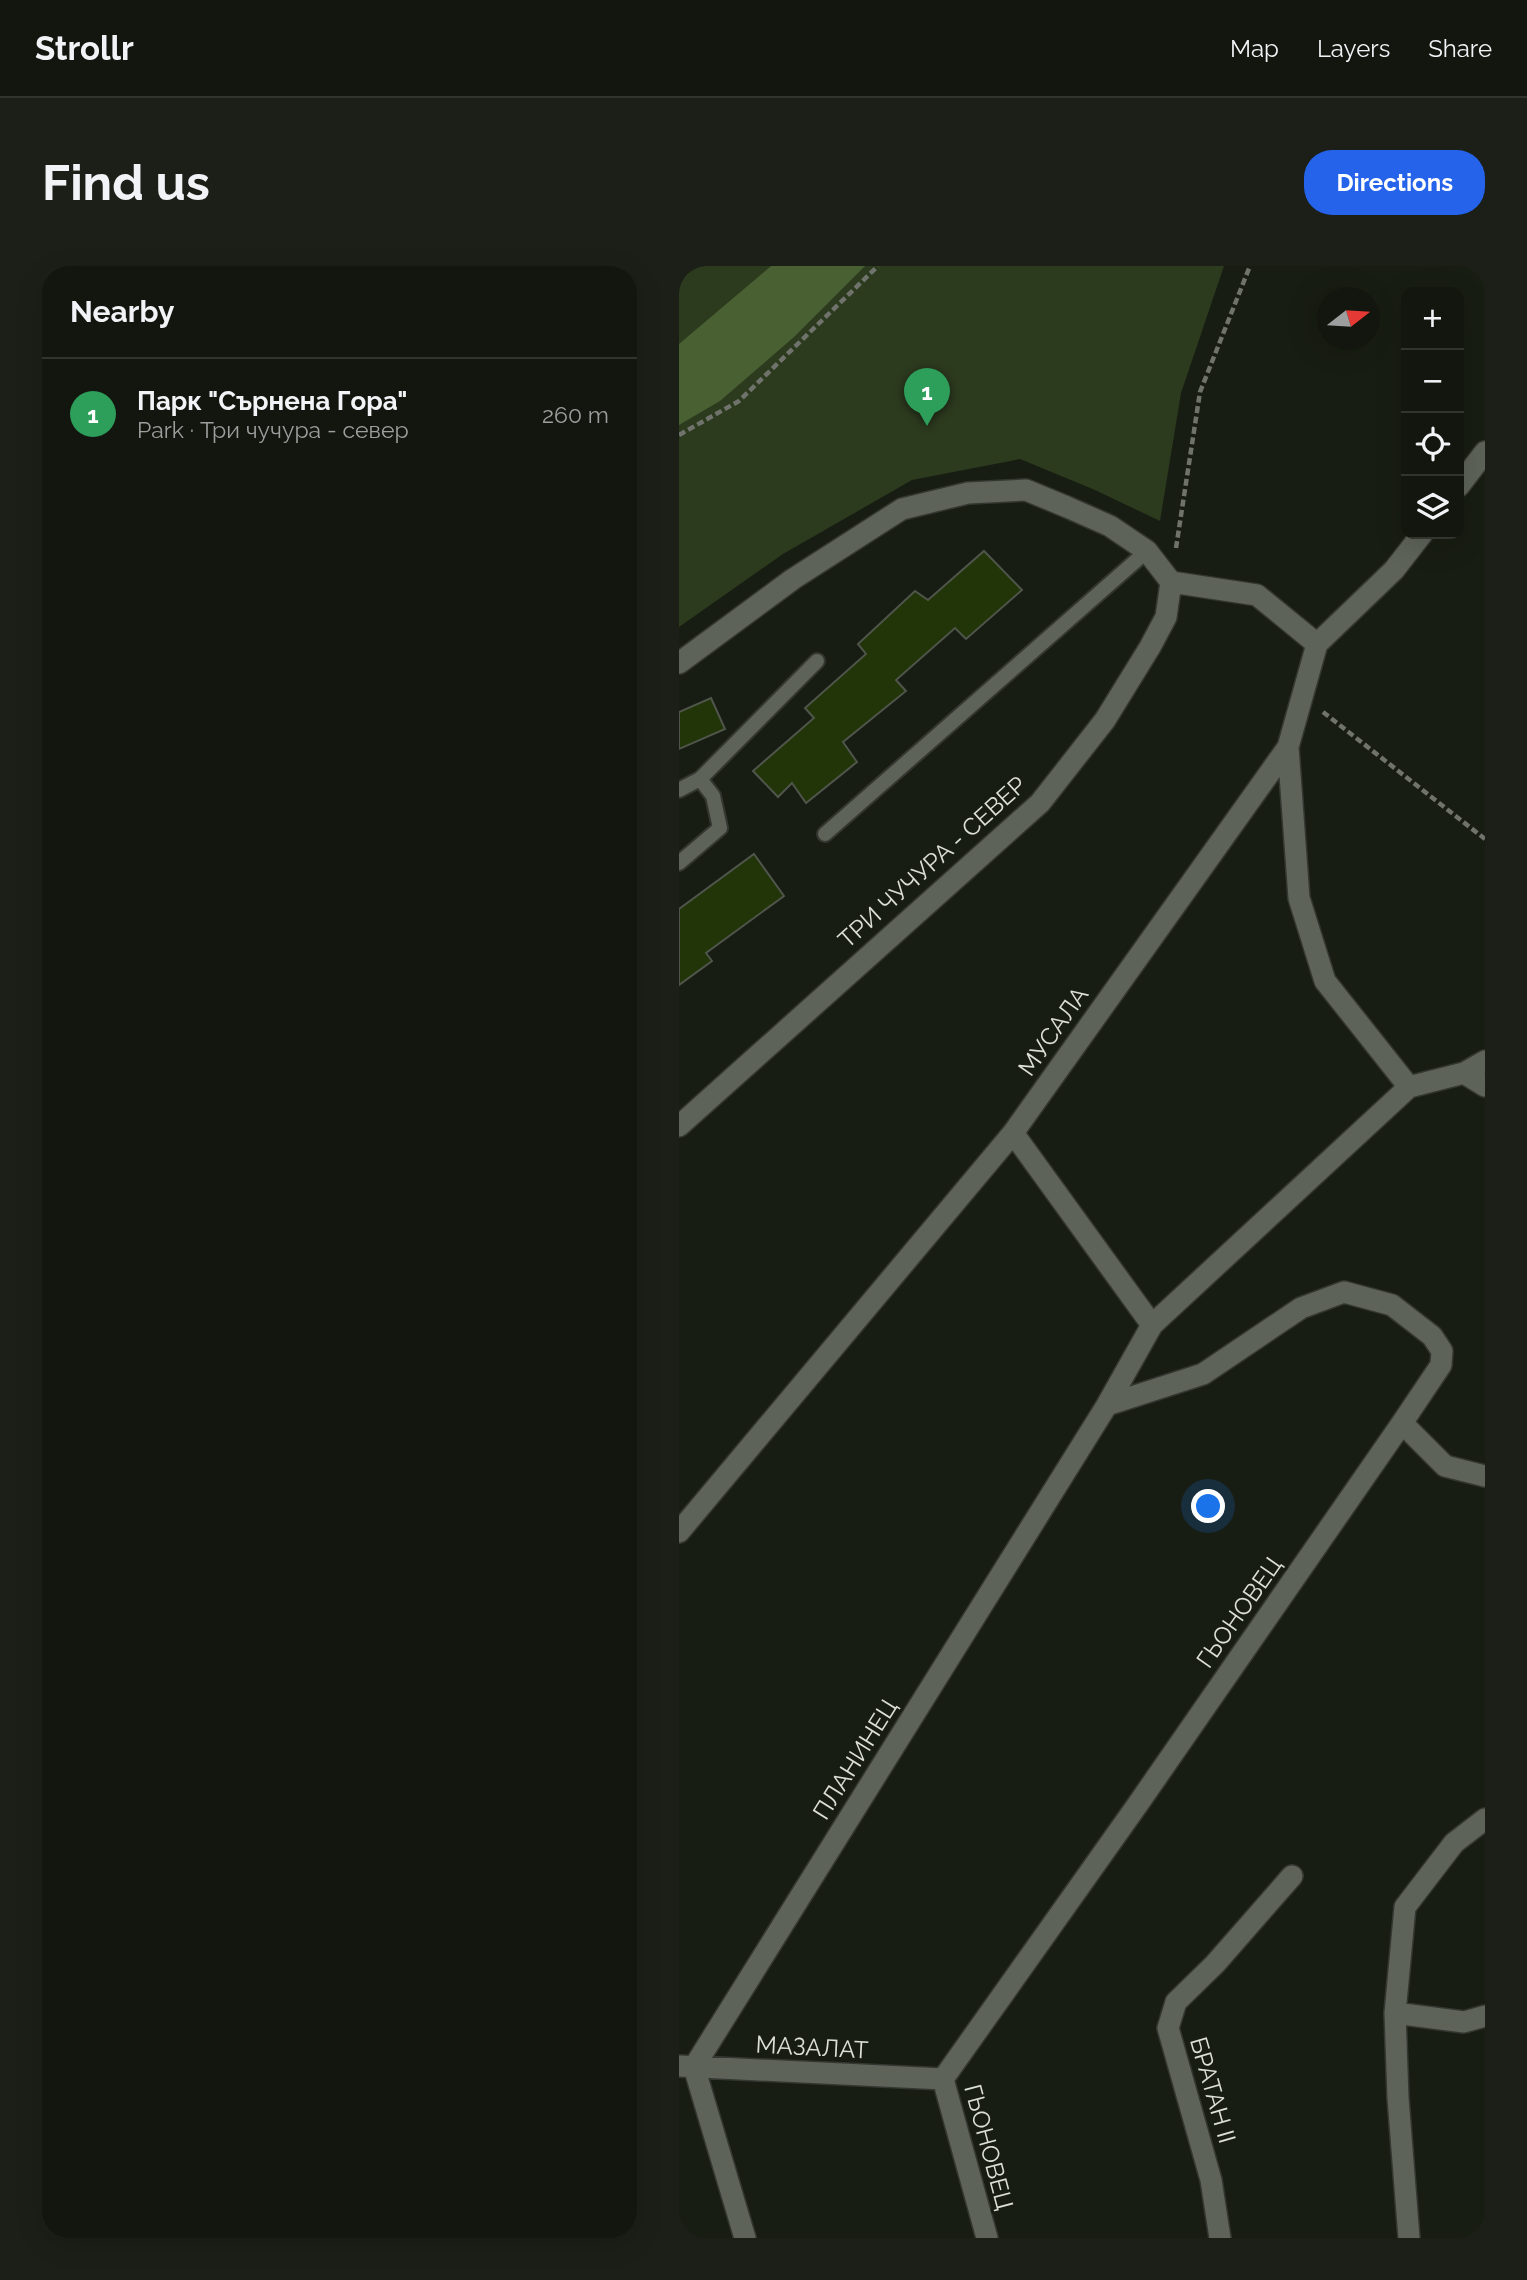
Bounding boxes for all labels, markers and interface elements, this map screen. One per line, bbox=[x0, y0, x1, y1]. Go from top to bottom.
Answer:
text: Strollr bbox=[35, 29, 134, 68]
text: Map bbox=[1230, 34, 1279, 63]
text: Layers bbox=[1317, 34, 1390, 63]
text: Share bbox=[1428, 34, 1492, 63]
button: Directions bbox=[1304, 150, 1485, 215]
text: Find us bbox=[42, 154, 210, 211]
north arrow bbox=[1317, 287, 1380, 350]
map controls bbox=[1401, 287, 1464, 539]
button: + bbox=[1401, 287, 1464, 350]
text: Nearby bbox=[70, 294, 174, 329]
button: − bbox=[1401, 350, 1464, 413]
pin: 1 bbox=[904, 368, 950, 426]
text: Парк "Сърнена Гора" bbox=[137, 386, 407, 416]
text: 1 bbox=[87, 401, 99, 428]
text: 260 m bbox=[542, 401, 609, 428]
button: locate bbox=[1401, 413, 1464, 476]
text: Park · Три чучура - север bbox=[137, 416, 409, 443]
button: layers bbox=[1401, 476, 1464, 539]
street label: ТРИ ЧУЧУРА - СЕВЕР bbox=[832, 770, 1032, 954]
street label: МУСАЛА bbox=[1012, 981, 1094, 1081]
your location bbox=[1191, 1489, 1225, 1523]
street label: ГЬОНОВЕЦ bbox=[1190, 1551, 1288, 1673]
street label: ПЛАНИНЕЦ bbox=[806, 1693, 904, 1825]
street label: МАЗАЛАТ bbox=[755, 2030, 869, 2064]
street label: БРАТАН ІІ bbox=[1184, 2034, 1242, 2146]
street label: ГЬОНОВЕЦ bbox=[958, 2081, 1020, 2213]

